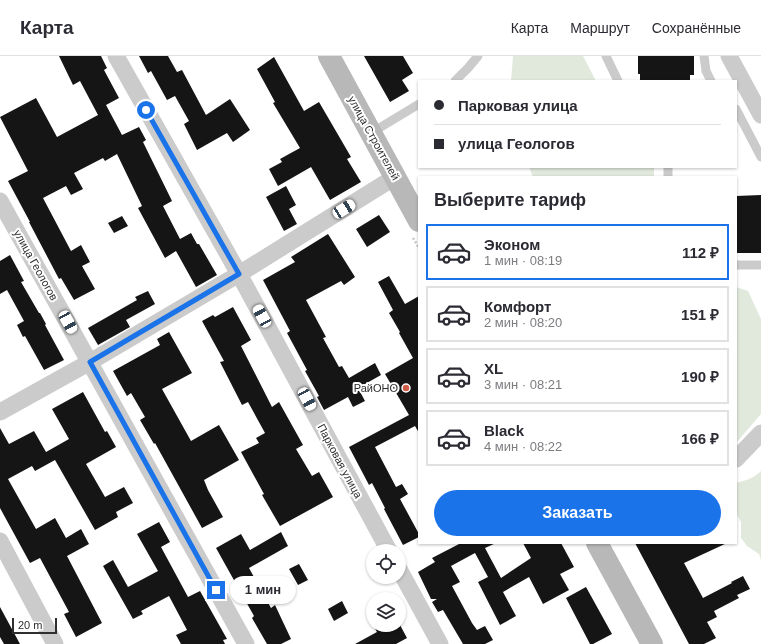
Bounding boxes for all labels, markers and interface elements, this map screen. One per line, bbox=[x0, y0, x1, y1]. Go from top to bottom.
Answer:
text: Карта bbox=[20, 17, 74, 38]
text: Карта bbox=[511, 20, 548, 36]
text: Маршрут bbox=[570, 20, 630, 36]
text: Сохранённые bbox=[652, 20, 741, 36]
street label: улица Строителей bbox=[346, 94, 402, 182]
text: Парковая улица bbox=[458, 97, 578, 114]
route start bbox=[137, 101, 155, 119]
text: улица Геологов bbox=[458, 135, 575, 152]
text: Выберите тариф bbox=[434, 190, 586, 210]
car bbox=[331, 198, 357, 220]
street label: улица Геологов bbox=[12, 228, 60, 303]
icon: car bbox=[436, 234, 472, 270]
text: Эконом bbox=[484, 236, 540, 253]
text: 112 ₽ bbox=[682, 244, 719, 261]
text: 1 мин · 08:19 bbox=[484, 253, 562, 268]
icon: car bbox=[436, 296, 472, 332]
text: Комфорт bbox=[484, 298, 551, 315]
car bbox=[251, 303, 273, 329]
text: 151 ₽ bbox=[681, 306, 719, 323]
car bbox=[57, 309, 79, 335]
text: 2 мин · 08:20 bbox=[484, 315, 562, 330]
icon: car bbox=[436, 358, 472, 394]
text: XL bbox=[484, 360, 503, 377]
text: 190 ₽ bbox=[681, 368, 719, 385]
text: 3 мин · 08:21 bbox=[484, 377, 562, 392]
place label: РайОНО bbox=[354, 382, 398, 394]
marker: РайОНО bbox=[401, 383, 411, 393]
car bbox=[296, 386, 318, 412]
icon: car bbox=[436, 420, 472, 456]
street label: Парковая улица bbox=[315, 422, 365, 501]
text: Black bbox=[484, 422, 524, 439]
text: 166 ₽ bbox=[681, 430, 719, 447]
text: 4 мин · 08:22 bbox=[484, 439, 562, 454]
button: Заказать bbox=[434, 490, 721, 536]
map controls bbox=[366, 544, 406, 632]
button: locate bbox=[366, 544, 406, 584]
callout: 1 мин bbox=[230, 576, 296, 604]
route end bbox=[207, 581, 225, 599]
text: 1 мин bbox=[245, 582, 281, 597]
button: layers bbox=[366, 592, 406, 632]
scale bar bbox=[12, 616, 57, 635]
text: 20 m bbox=[18, 619, 42, 631]

